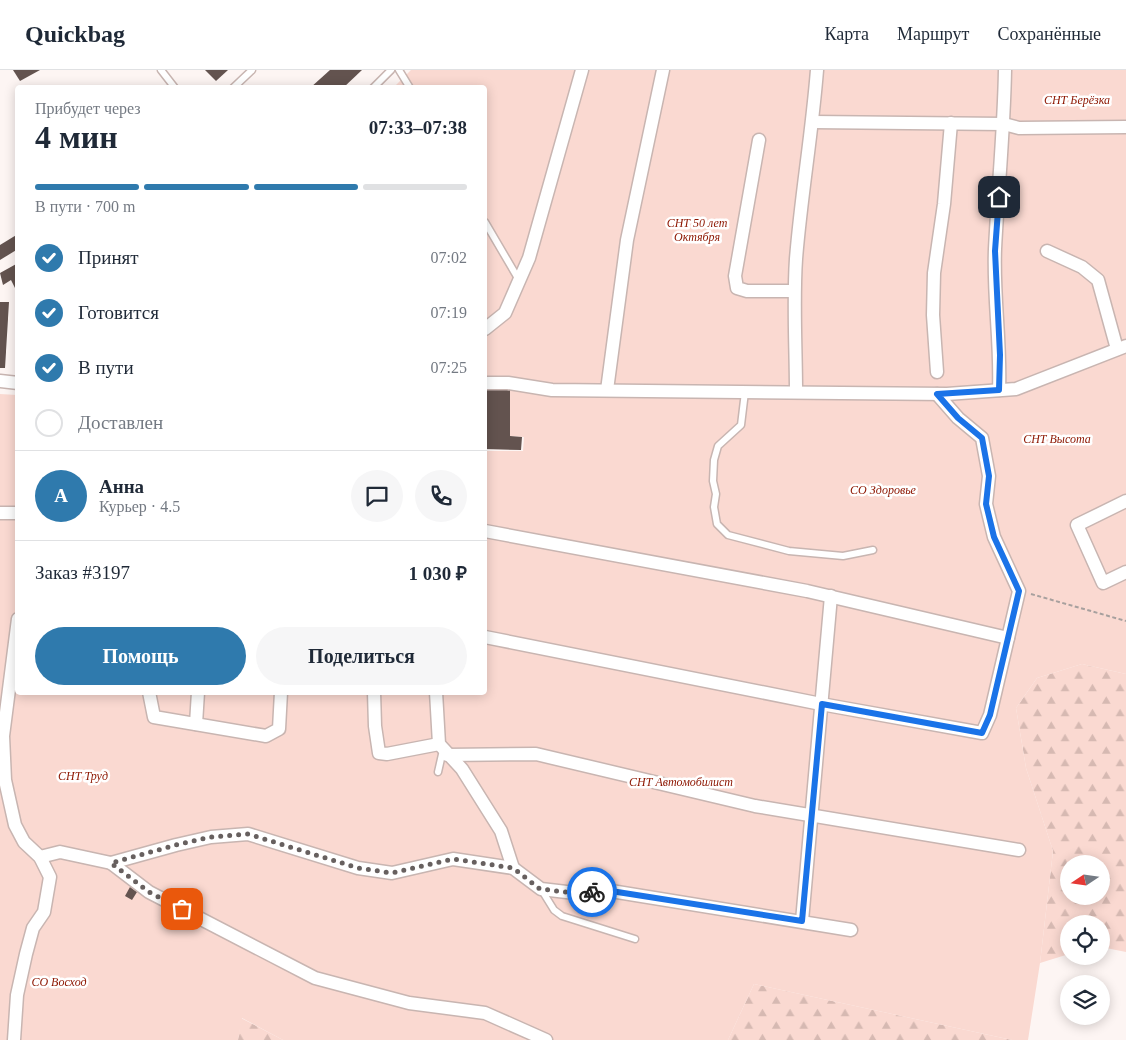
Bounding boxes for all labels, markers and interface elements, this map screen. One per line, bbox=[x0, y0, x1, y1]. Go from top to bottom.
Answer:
text: Quickbag bbox=[25, 21, 125, 47]
text: Карта bbox=[824, 24, 869, 44]
text: Маршрут bbox=[897, 24, 969, 44]
text: Сохранённые bbox=[997, 24, 1101, 44]
park label: СНТ Берёзка bbox=[1044, 93, 1110, 107]
text: Прибудет через bbox=[35, 100, 141, 117]
text: 07:33–07:38 bbox=[369, 117, 467, 138]
text: 4 мин bbox=[35, 119, 118, 155]
pin bbox=[978, 176, 1020, 218]
icon: home bbox=[985, 183, 1013, 211]
text: В пути · 700 m bbox=[35, 198, 136, 215]
park label: СНТ 50 лет Октября bbox=[667, 216, 728, 244]
icon: check bbox=[35, 244, 63, 272]
text: Принят bbox=[78, 247, 139, 268]
text: 07:02 bbox=[431, 249, 467, 266]
icon: check bbox=[35, 299, 63, 327]
text: Готовится bbox=[78, 302, 159, 323]
text: 07:19 bbox=[431, 304, 467, 321]
icon: check bbox=[35, 354, 63, 382]
text: В пути bbox=[78, 357, 134, 378]
text: 07:25 bbox=[431, 359, 467, 376]
text: Доставлен bbox=[78, 412, 163, 433]
park label: СНТ Высота bbox=[1023, 432, 1091, 446]
button: chat bbox=[351, 470, 403, 522]
button: phone bbox=[415, 470, 467, 522]
text: Анна bbox=[99, 476, 144, 497]
park label: СО Здоровье bbox=[850, 483, 917, 497]
text: А bbox=[54, 485, 68, 506]
text: Курьер · 4.5 bbox=[99, 498, 180, 515]
text: Заказ #3197 bbox=[35, 562, 130, 583]
text: 1 030 ₽ bbox=[408, 563, 467, 584]
button: Помощь bbox=[35, 627, 246, 685]
button: Поделиться bbox=[256, 627, 467, 685]
park label: СНТ Труд bbox=[58, 769, 108, 783]
park label: СНТ Автомобилист bbox=[629, 775, 733, 789]
north arrow bbox=[1060, 855, 1110, 905]
map controls bbox=[1060, 855, 1110, 1025]
courier bbox=[567, 867, 617, 917]
icon: bike bbox=[578, 878, 606, 906]
pin bbox=[161, 888, 203, 930]
icon: bag bbox=[168, 895, 196, 923]
button: locate bbox=[1060, 915, 1110, 965]
park label: СО Восход bbox=[31, 975, 87, 989]
button: layers bbox=[1060, 975, 1110, 1025]

